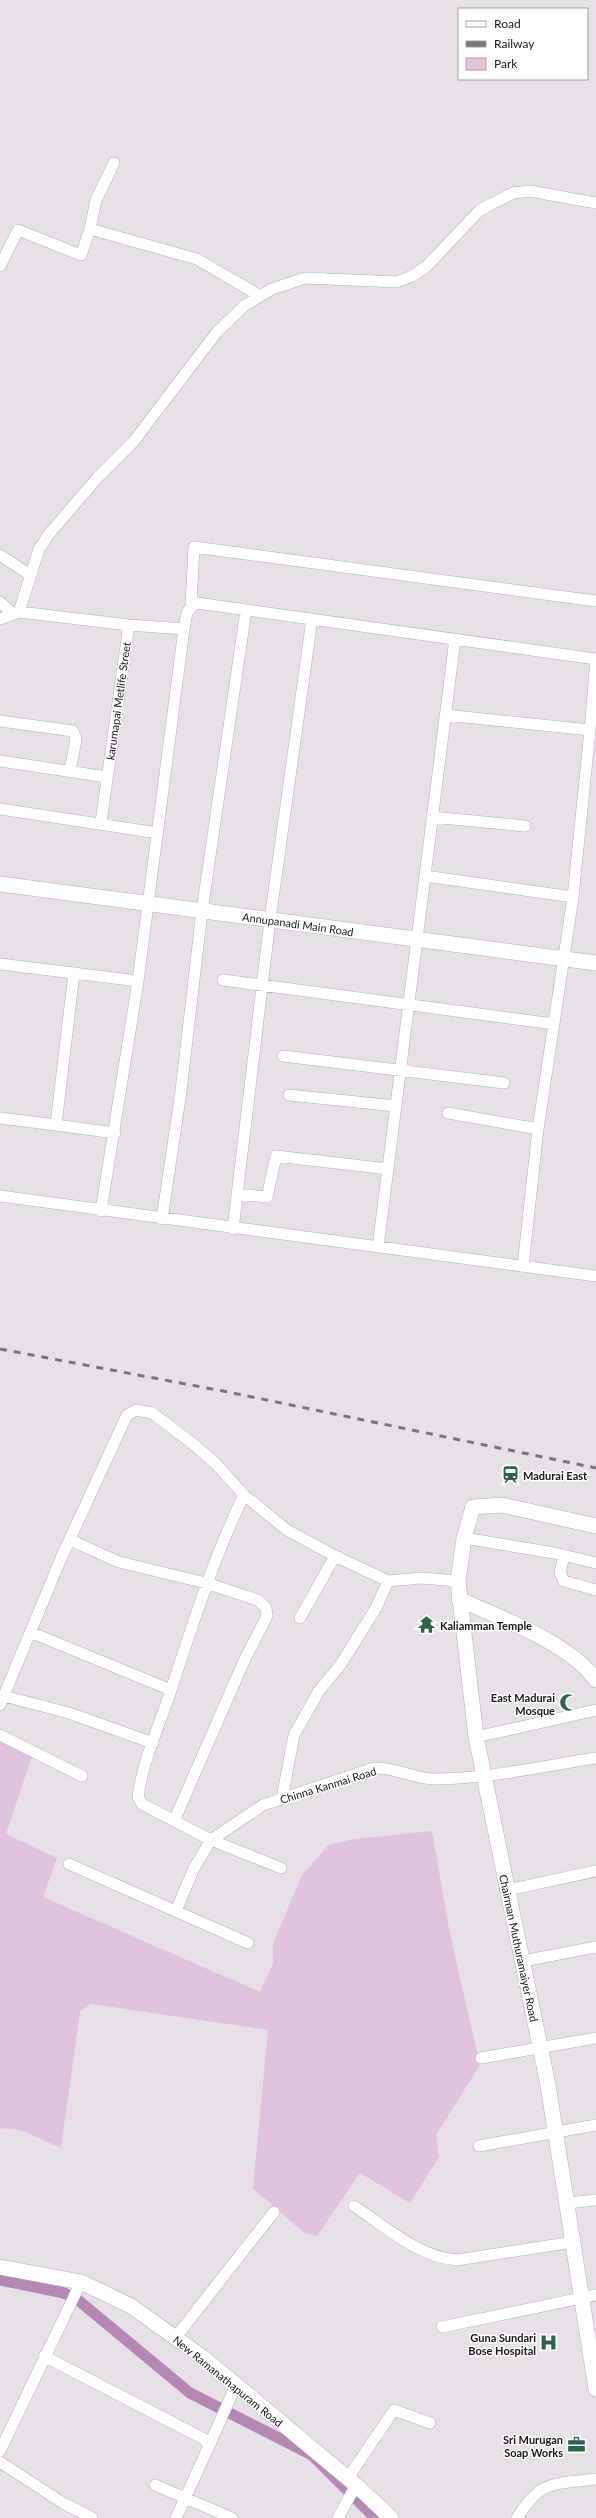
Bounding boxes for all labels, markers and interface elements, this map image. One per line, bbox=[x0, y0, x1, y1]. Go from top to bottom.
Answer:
legend bbox=[458, 8, 588, 80]
text: Road bbox=[494, 16, 521, 31]
text: Railway bbox=[494, 36, 535, 51]
text: Park bbox=[494, 56, 518, 71]
street label: karumapai Metlife Street bbox=[103, 641, 133, 761]
street label: Annupanadi Main Road bbox=[242, 910, 354, 938]
station icon: Madurai East bbox=[500, 1465, 520, 1485]
place label: Madurai East bbox=[523, 1469, 588, 1482]
temple icon: Kaliamman Temple bbox=[417, 1615, 437, 1635]
place label: Kaliamman Temple bbox=[440, 1619, 532, 1632]
place label: East Madurai Mosque bbox=[491, 1691, 555, 1717]
mosque icon: East Madurai Mosque bbox=[558, 1693, 578, 1713]
street label: Chinna Kanmai Road bbox=[278, 1764, 378, 1806]
street label: Chairman Muthuramaiyer Road bbox=[497, 1873, 541, 2023]
place label: Guna Sundari Bose Hospital bbox=[468, 2331, 536, 2357]
street label: New Ramanathapuram Road bbox=[171, 2333, 285, 2429]
hospital icon: Guna Sundari Bose Hospital bbox=[539, 2333, 559, 2353]
place label: Sri Murugan Soap Works bbox=[503, 2433, 563, 2459]
office icon: Sri Murugan Soap Works bbox=[566, 2435, 586, 2455]

